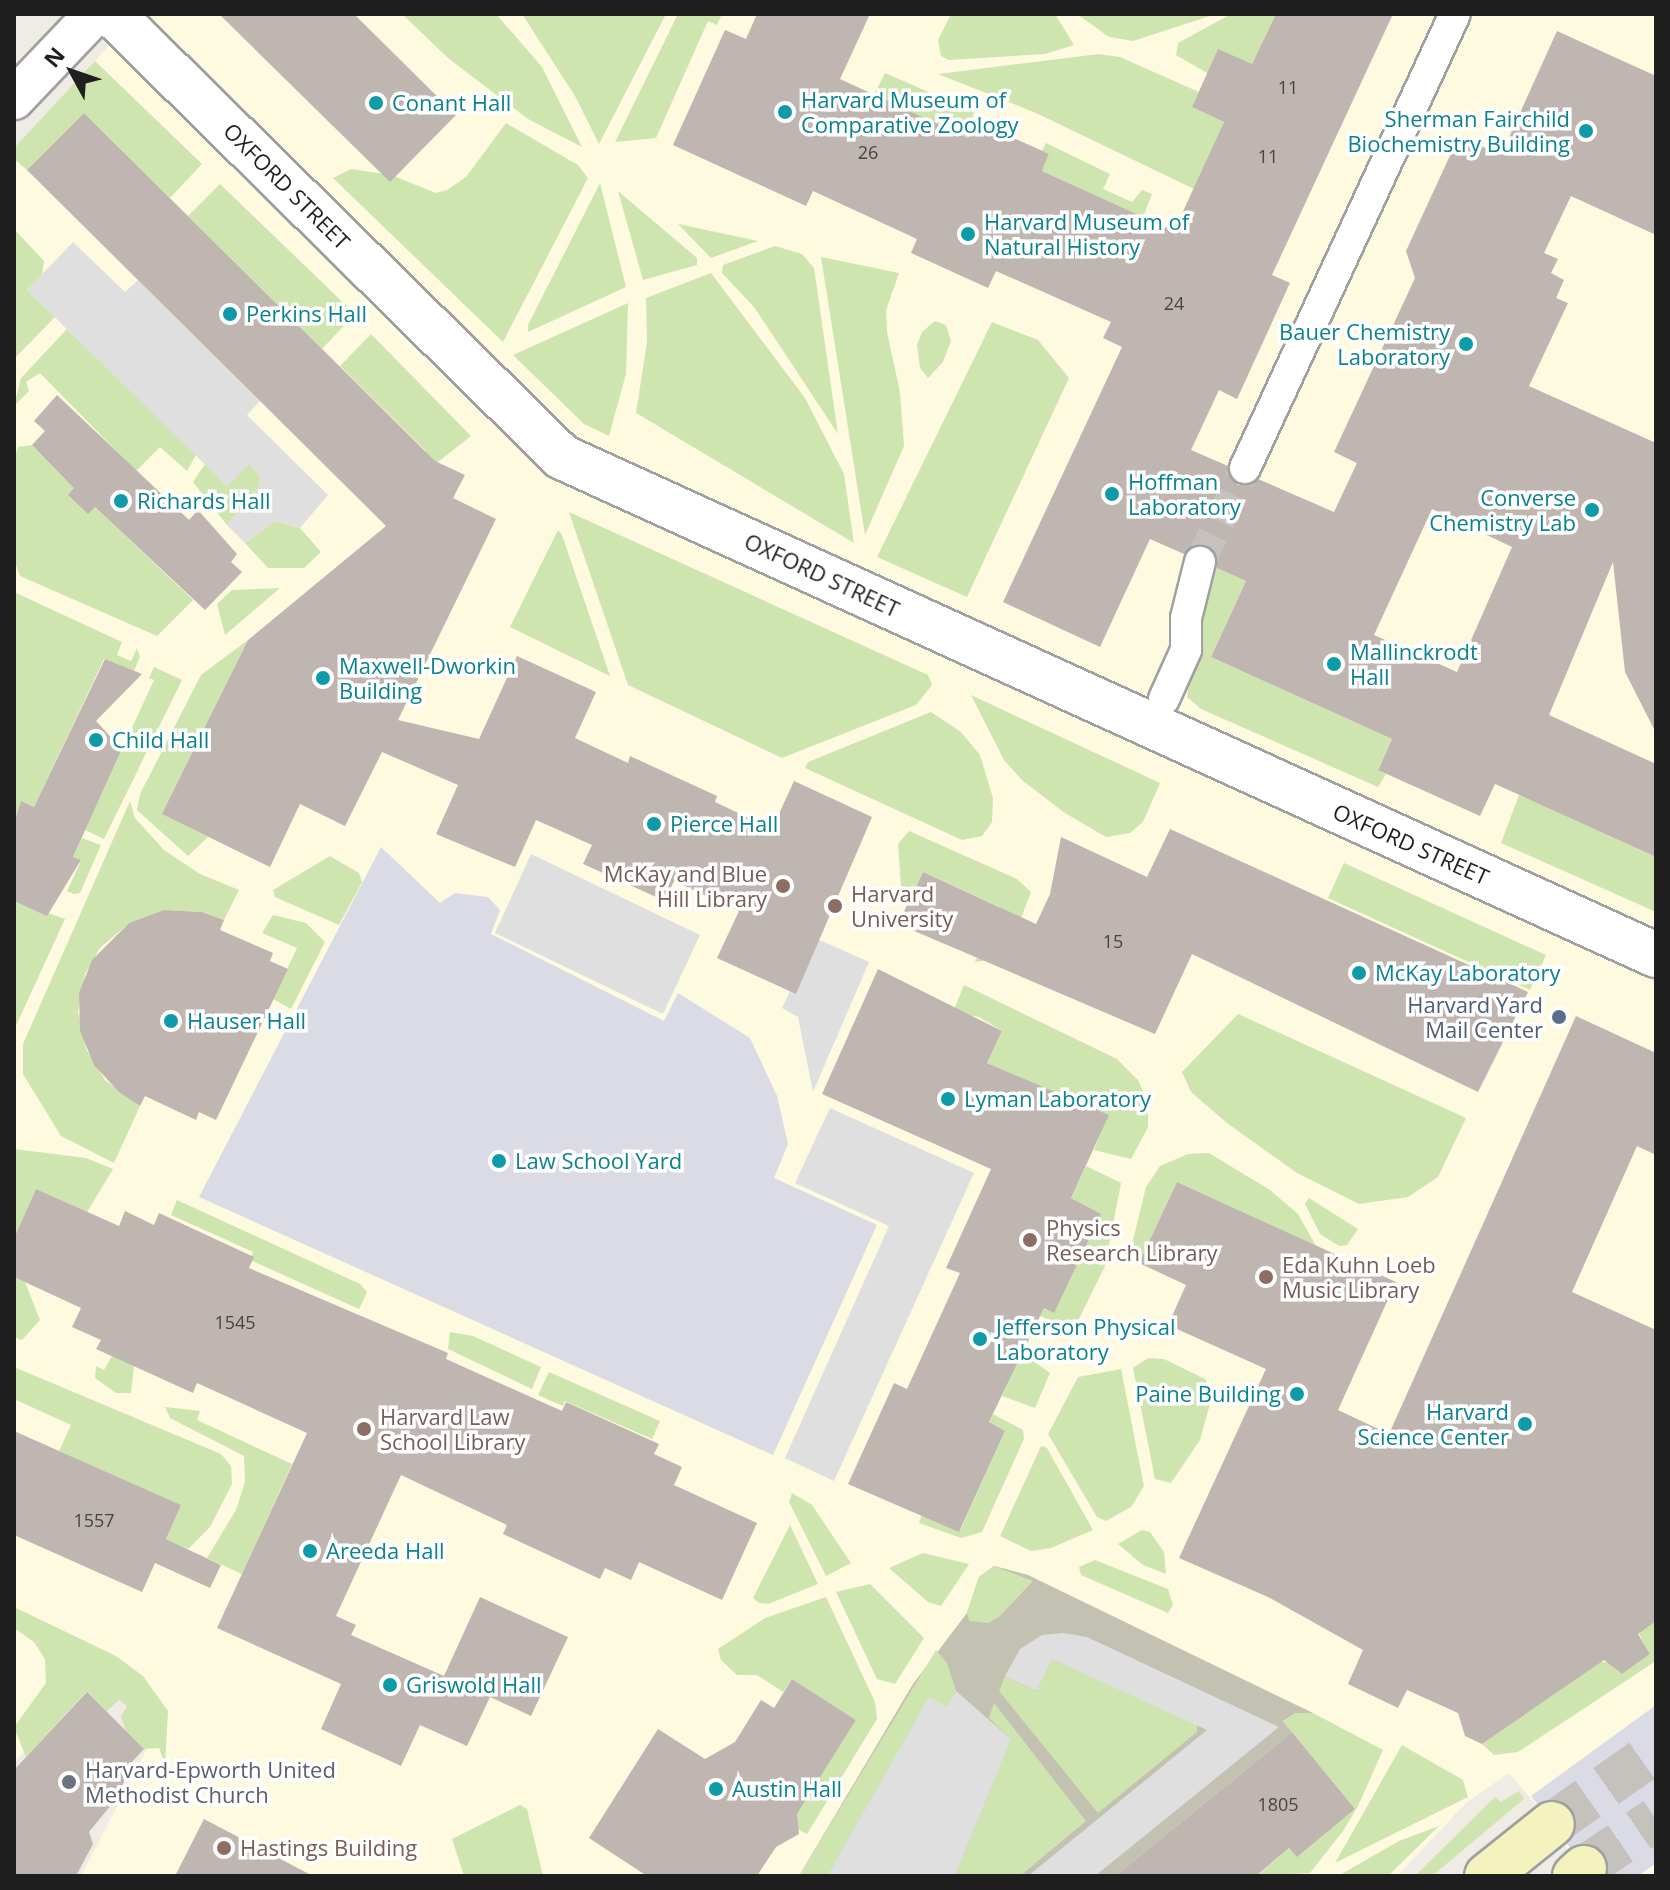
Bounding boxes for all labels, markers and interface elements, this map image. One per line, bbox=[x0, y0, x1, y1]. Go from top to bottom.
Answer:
north arrow bbox=[32, 32, 112, 112]
text: N bbox=[36, 40, 71, 73]
house number: 11 bbox=[1278, 76, 1298, 98]
place label: Harvard Museum of Comparative Zoology bbox=[801, 86, 1019, 138]
place label: Conant Hall bbox=[392, 90, 511, 116]
marker: Conant Hall bbox=[367, 94, 385, 112]
marker: Harvard Museum of Comparative Zoology bbox=[776, 103, 794, 121]
place label: Sherman Fairchild Biochemistry Building bbox=[1347, 105, 1570, 156]
street label: OXFORD STREET bbox=[218, 117, 356, 255]
marker: Sherman Fairchild Biochemistry Building bbox=[1577, 122, 1595, 140]
house number: 26 bbox=[858, 141, 878, 163]
house number: 11 bbox=[1258, 145, 1278, 167]
place label: Harvard Museum of Natural History bbox=[984, 208, 1189, 260]
marker: Harvard Museum of Natural History bbox=[959, 225, 977, 243]
house number: 24 bbox=[1164, 292, 1184, 314]
place label: Perkins Hall bbox=[246, 301, 367, 327]
marker: Perkins Hall bbox=[221, 305, 239, 323]
place label: Bauer Chemistry Laboratory bbox=[1279, 318, 1450, 370]
marker: Bauer Chemistry Laboratory bbox=[1457, 335, 1475, 353]
place label: Hoffman Laboratory bbox=[1128, 468, 1241, 520]
place label: Converse Chemistry Lab bbox=[1429, 484, 1576, 536]
marker: Hoffman Laboratory bbox=[1103, 485, 1121, 503]
place label: Richards Hall bbox=[137, 488, 271, 514]
marker: Richards Hall bbox=[112, 492, 130, 510]
marker: Converse Chemistry Lab bbox=[1583, 501, 1601, 519]
street label: OXFORD STREET bbox=[740, 528, 904, 622]
place label: Mallinckrodt Hall bbox=[1350, 638, 1478, 690]
place label: Maxwell-Dworkin Building bbox=[339, 652, 516, 704]
marker: Mallinckrodt Hall bbox=[1325, 655, 1343, 673]
marker: Maxwell-Dworkin Building bbox=[314, 669, 332, 687]
place label: Child Hall bbox=[112, 727, 209, 753]
marker: Child Hall bbox=[87, 731, 105, 749]
street label: OXFORD STREET bbox=[1329, 798, 1493, 890]
place label: Pierce Hall bbox=[670, 811, 778, 837]
marker: Pierce Hall bbox=[645, 815, 663, 833]
place label: McKay and Blue Hill Library bbox=[604, 860, 767, 912]
marker: McKay and Blue Hill Library bbox=[774, 877, 792, 895]
place label: Harvard University bbox=[851, 880, 953, 932]
marker: Harvard University bbox=[826, 897, 844, 915]
house number: 15 bbox=[1103, 930, 1123, 952]
place label: McKay Laboratory bbox=[1375, 960, 1560, 986]
marker: McKay Laboratory bbox=[1350, 964, 1368, 982]
place label: Harvard Yard Mail Center bbox=[1407, 991, 1543, 1042]
place label: Hauser Hall bbox=[187, 1008, 306, 1034]
marker: Harvard Yard Mail Center bbox=[1550, 1008, 1568, 1026]
marker: Hauser Hall bbox=[162, 1012, 180, 1030]
place label: Lyman Laboratory bbox=[964, 1086, 1151, 1112]
marker: Lyman Laboratory bbox=[939, 1090, 957, 1108]
place label: Law School Yard bbox=[515, 1148, 682, 1174]
marker: Law School Yard bbox=[490, 1152, 508, 1170]
place label: Physics Research Library bbox=[1046, 1214, 1217, 1266]
marker: Physics Research Library bbox=[1021, 1231, 1039, 1249]
place label: Eda Kuhn Loeb Music Library bbox=[1282, 1251, 1436, 1302]
marker: Eda Kuhn Loeb Music Library bbox=[1257, 1268, 1275, 1286]
house number: 1545 bbox=[214, 1311, 256, 1333]
place label: Jefferson Physical Laboratory bbox=[996, 1313, 1175, 1364]
marker: Jefferson Physical Laboratory bbox=[971, 1330, 989, 1348]
place label: Paine Building bbox=[1135, 1381, 1281, 1407]
marker: Paine Building bbox=[1288, 1385, 1306, 1403]
place label: Harvard Science Center bbox=[1358, 1398, 1509, 1450]
place label: Harvard Law School Library bbox=[380, 1403, 526, 1454]
marker: Harvard Science Center bbox=[1516, 1415, 1534, 1433]
marker: Harvard Law School Library bbox=[355, 1420, 373, 1438]
house number: 1557 bbox=[73, 1509, 115, 1531]
place label: Areeda Hall bbox=[326, 1538, 445, 1564]
marker: Areeda Hall bbox=[301, 1542, 319, 1560]
place label: Griswold Hall bbox=[406, 1672, 542, 1698]
marker: Griswold Hall bbox=[381, 1676, 399, 1694]
place label: Harvard-Epworth United Methodist Church bbox=[85, 1756, 336, 1808]
marker: Harvard-Epworth United Methodist Church bbox=[60, 1773, 78, 1791]
place label: Austin Hall bbox=[732, 1776, 842, 1802]
marker: Austin Hall bbox=[707, 1780, 725, 1798]
house number: 1805 bbox=[1257, 1793, 1299, 1815]
place label: Hastings Building bbox=[240, 1835, 417, 1861]
marker: Hastings Building bbox=[215, 1839, 233, 1857]

